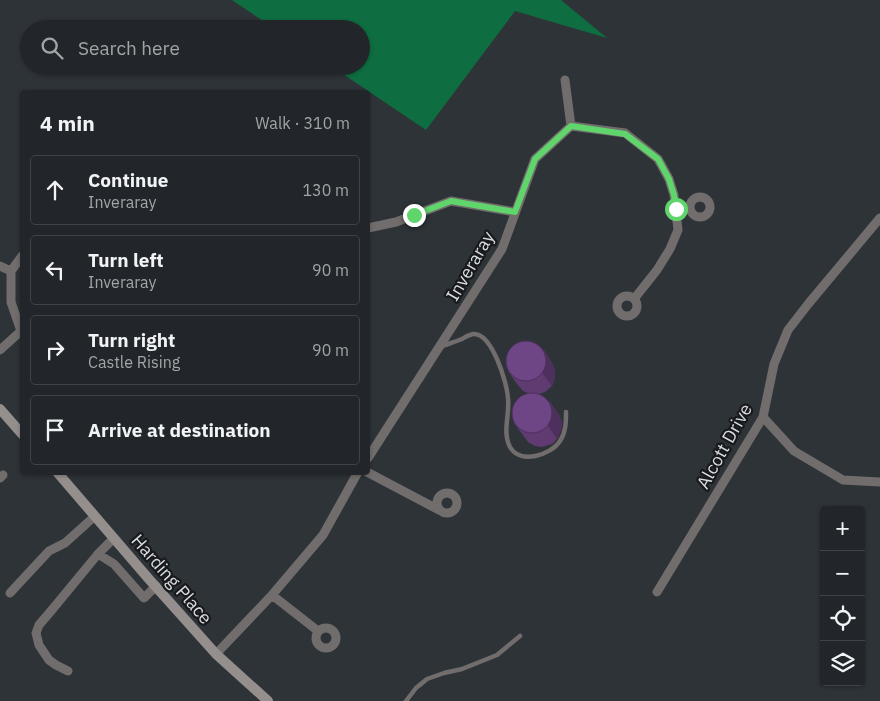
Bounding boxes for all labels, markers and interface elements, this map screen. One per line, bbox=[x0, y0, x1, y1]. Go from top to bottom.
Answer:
search box bbox=[20, 20, 370, 75]
icon: search bbox=[38, 34, 66, 62]
text: Search here bbox=[78, 36, 180, 60]
text: 4 min bbox=[40, 109, 95, 137]
text: Walk · 310 m bbox=[255, 113, 350, 133]
text: Continue bbox=[88, 168, 168, 192]
icon: ahead bbox=[41, 176, 69, 204]
text: 130 m bbox=[302, 180, 349, 200]
text: Inveraray bbox=[88, 192, 157, 212]
route start bbox=[665, 198, 688, 221]
route end bbox=[403, 204, 426, 227]
street label: Inveraray bbox=[441, 227, 499, 305]
text: Turn left bbox=[88, 248, 164, 272]
icon: left bbox=[41, 256, 69, 284]
text: 90 m bbox=[312, 260, 349, 280]
text: Inveraray bbox=[88, 272, 157, 292]
text: Turn right bbox=[88, 328, 175, 352]
icon: right bbox=[41, 336, 69, 364]
text: 90 m bbox=[312, 340, 349, 360]
text: Castle Rising bbox=[88, 352, 180, 372]
street label: Alcott Drive bbox=[691, 399, 757, 493]
icon: arrive bbox=[41, 416, 69, 444]
text: Arrive at destination bbox=[88, 418, 271, 442]
map controls bbox=[820, 506, 865, 686]
button: + bbox=[820, 506, 865, 551]
street label: Harding Place bbox=[127, 529, 217, 629]
button: − bbox=[820, 551, 865, 596]
button: locate bbox=[820, 596, 865, 641]
button: layers bbox=[820, 641, 865, 686]

